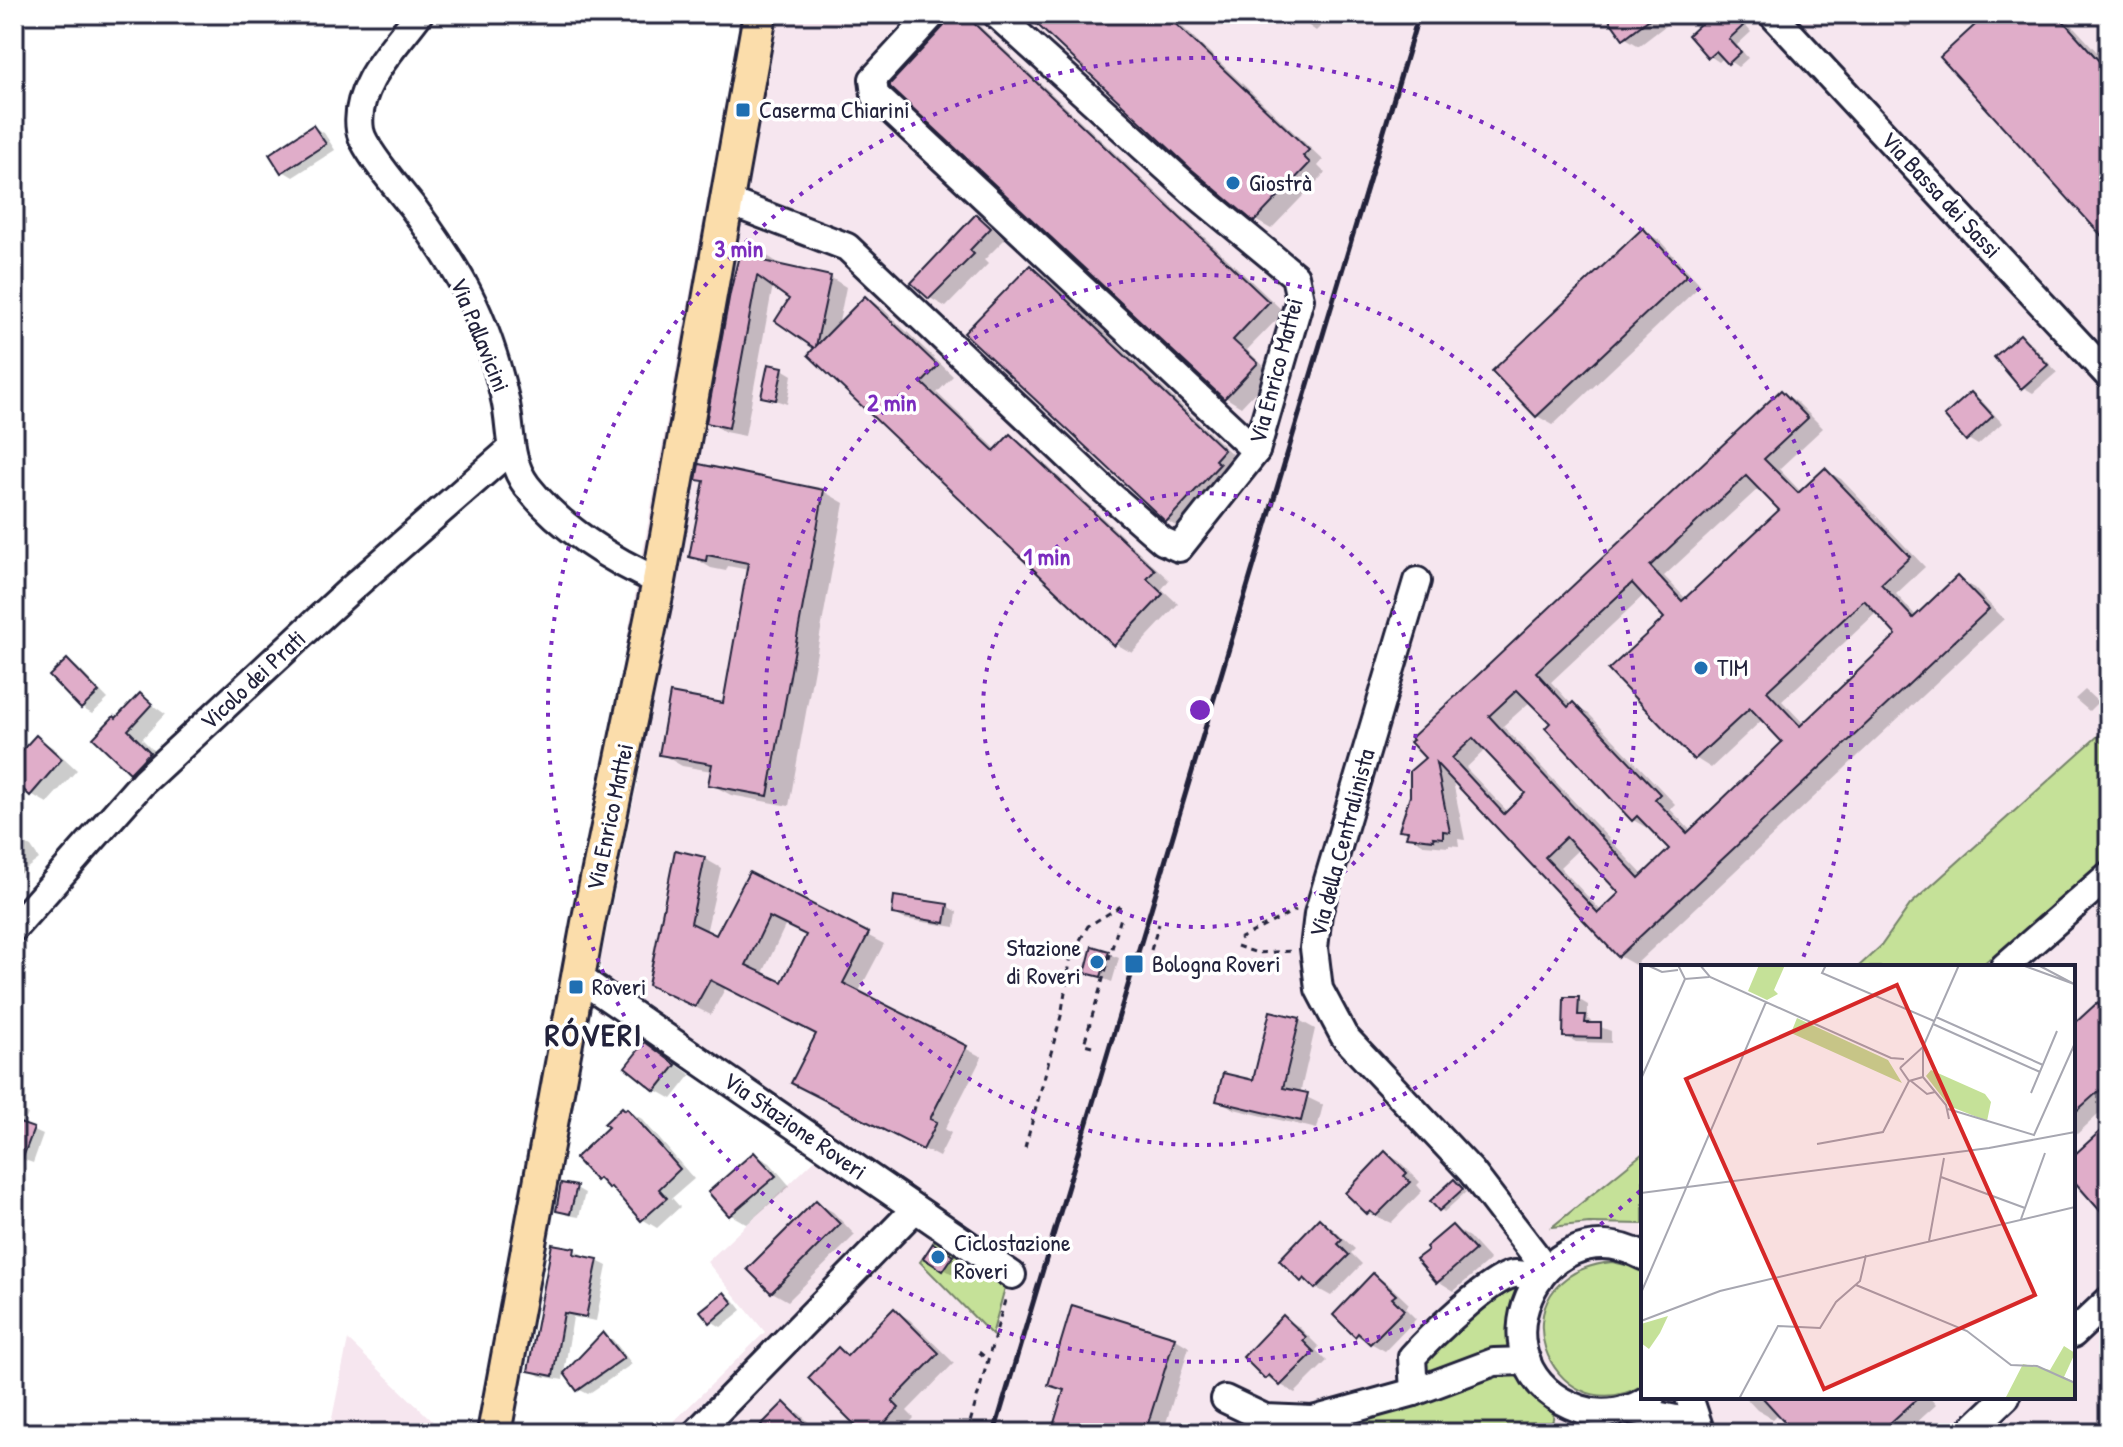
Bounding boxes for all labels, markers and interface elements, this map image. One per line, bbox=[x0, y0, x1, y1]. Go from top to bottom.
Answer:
place label: Caserma Chiarini bbox=[759, 93, 910, 125]
marker: Caserma Chiarini bbox=[734, 101, 752, 119]
street label: Via Bassa dei Sassi bbox=[1874, 124, 2009, 265]
place label: Giostrà bbox=[1249, 166, 1312, 198]
marker: Giostrà bbox=[1224, 174, 1242, 192]
text: 3 min bbox=[715, 232, 764, 264]
street label: Via Pallavicini bbox=[444, 273, 518, 396]
street label: Via Enrico Mattei bbox=[1240, 294, 1310, 447]
text: 2 min bbox=[867, 386, 917, 418]
text: 1 min bbox=[1024, 540, 1071, 572]
street label: Vicolo dei Prati bbox=[193, 622, 312, 736]
place label: TIM bbox=[1717, 651, 1748, 683]
marker: TIM bbox=[1692, 659, 1710, 677]
centre of rings bbox=[1186, 696, 1214, 724]
street label: Via Enrico Mattei bbox=[578, 740, 640, 893]
street label: Via della Centralinista bbox=[1301, 745, 1382, 940]
place label: Stazione di Roveri bbox=[1006, 931, 1081, 991]
place label: Bologna Roveri bbox=[1152, 947, 1281, 979]
marker: Stazione di Roveri bbox=[1088, 953, 1106, 971]
marker: Bologna Roveri bbox=[1123, 953, 1145, 975]
inset map bbox=[1641, 965, 2075, 1399]
place label: Roveri bbox=[592, 970, 646, 1002]
marker: Roveri bbox=[567, 978, 585, 996]
district label: RÓVERI bbox=[545, 1013, 643, 1056]
street label: Via Stazione Roveri bbox=[718, 1064, 874, 1186]
place label: Ciclostazione Roveri bbox=[954, 1226, 1071, 1286]
marker: Ciclostazione Roveri bbox=[929, 1248, 947, 1266]

